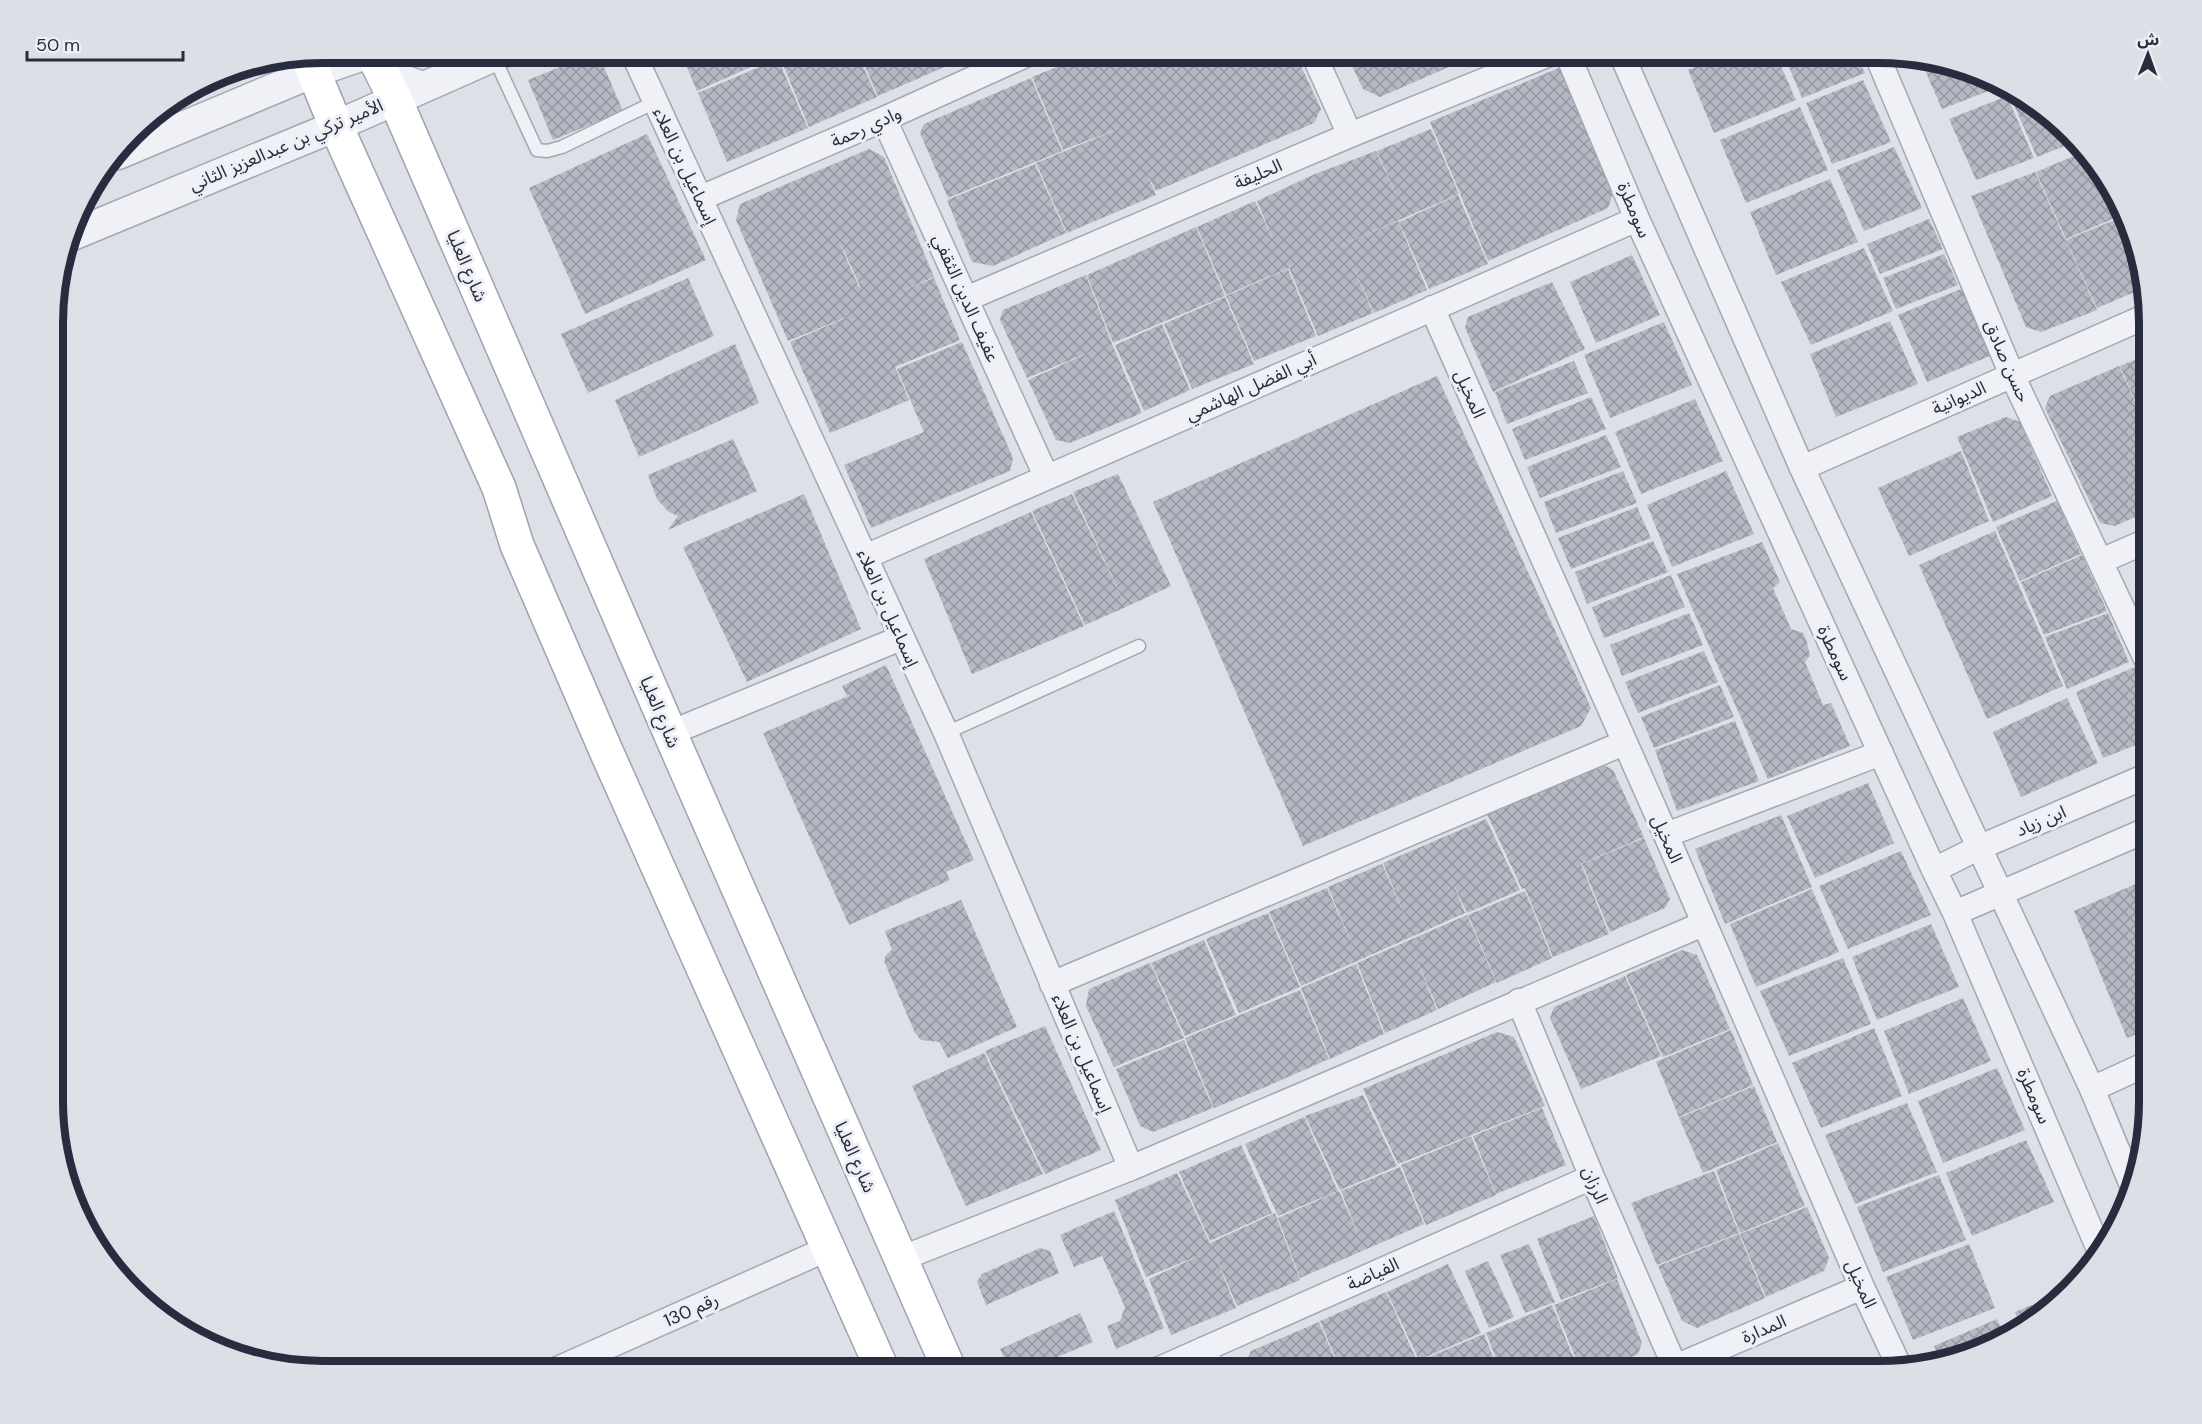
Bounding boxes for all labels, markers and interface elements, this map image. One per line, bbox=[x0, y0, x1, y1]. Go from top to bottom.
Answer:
scale bar bbox=[27, 24, 183, 62]
north arrow bbox=[2118, 24, 2178, 84]
text: ش bbox=[2137, 29, 2159, 50]
text: 50 m bbox=[36, 33, 80, 57]
street label: الأمير تركي بن عبدالعزيز الثاني bbox=[185, 93, 387, 198]
street label: وادي رحمة bbox=[827, 101, 906, 154]
street label: إسماعيل بن العلاء bbox=[647, 103, 723, 229]
street label: الحليفة bbox=[1230, 153, 1286, 195]
street label: سومطرة bbox=[1612, 178, 1656, 242]
street label: شارع العليا bbox=[439, 227, 493, 306]
street label: عفيف الدين الثقفي bbox=[926, 230, 1005, 366]
street label: حسن صادق bbox=[1978, 316, 2036, 406]
street label: أبي الفضل الهاشمي bbox=[1182, 347, 1321, 428]
street label: المخيل bbox=[1449, 366, 1491, 422]
street label: الديوانية bbox=[1928, 375, 1990, 421]
street label: إسماعيل بن العلاء bbox=[851, 545, 925, 671]
street label: سومطرة bbox=[1812, 621, 1858, 685]
street label: شارع العليا bbox=[632, 673, 686, 752]
street label: ابن زياد bbox=[2012, 800, 2070, 842]
street label: المخيل bbox=[1646, 811, 1688, 867]
street label: إسماعيل بن العلاء bbox=[1046, 990, 1118, 1116]
street label: سومطرة bbox=[2012, 1064, 2056, 1128]
street label: شارع العليا bbox=[827, 1118, 881, 1197]
street label: الرزان bbox=[1576, 1162, 1614, 1208]
street label: الفياضة bbox=[1343, 1252, 1403, 1296]
street label: المخيل bbox=[1840, 1256, 1882, 1312]
street label: رقم 130 bbox=[660, 1287, 723, 1334]
street label: المدارة bbox=[1738, 1309, 1790, 1349]

